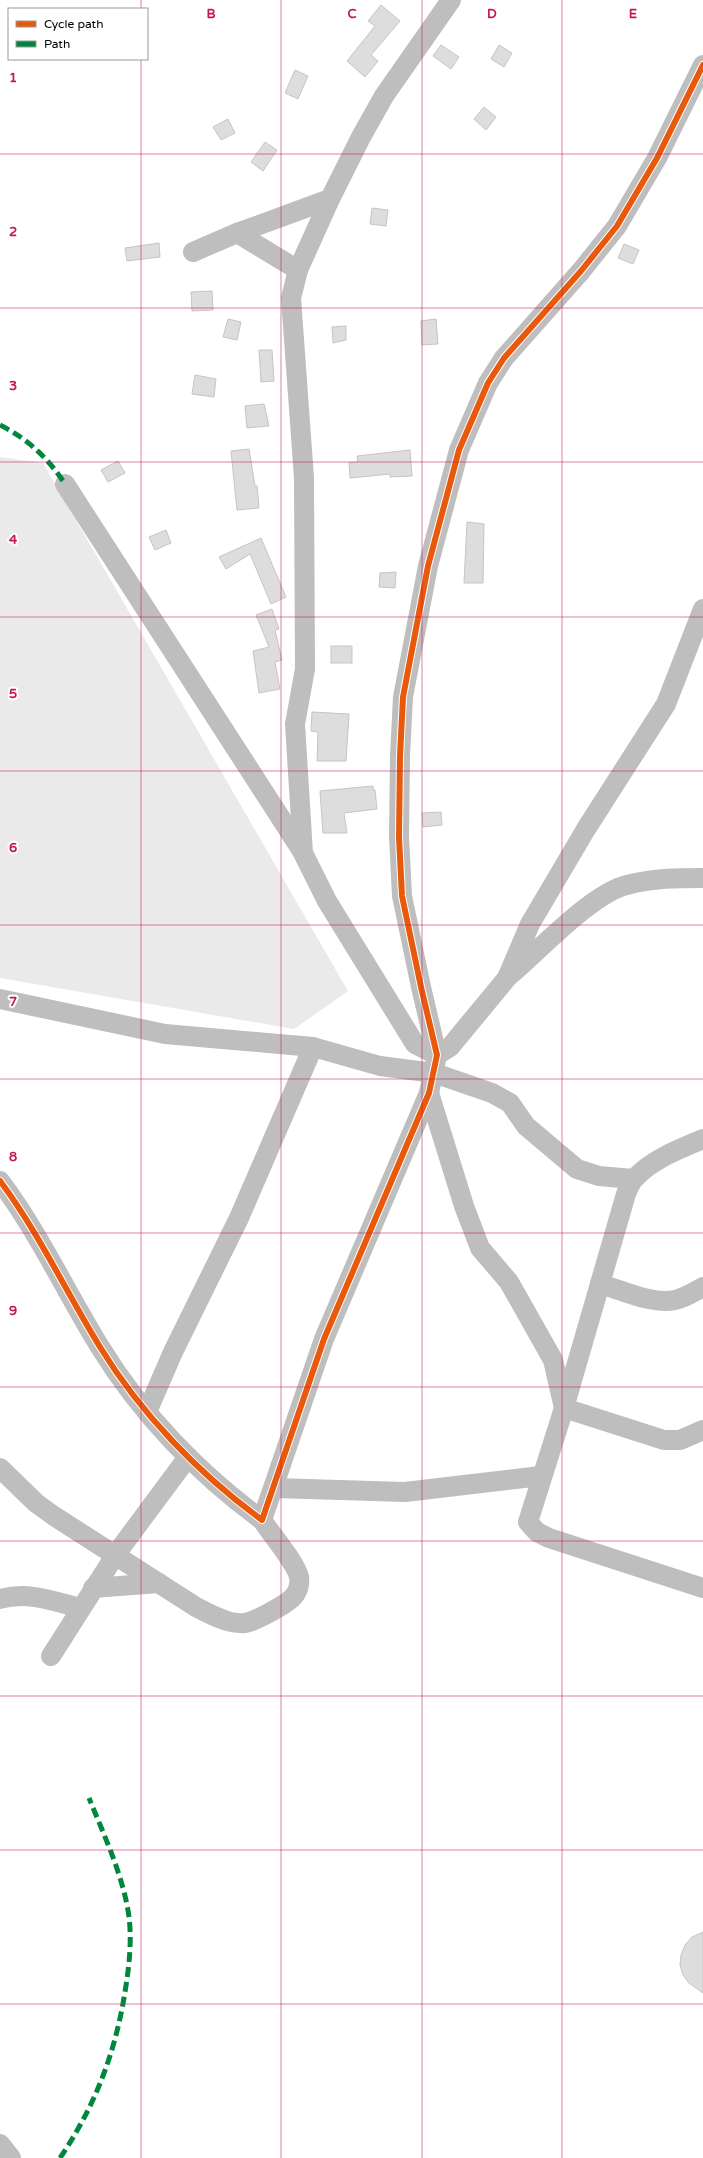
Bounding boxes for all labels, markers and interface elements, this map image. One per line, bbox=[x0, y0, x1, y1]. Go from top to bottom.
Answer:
text: B bbox=[206, 6, 216, 22]
text: C bbox=[347, 6, 357, 22]
text: D bbox=[487, 6, 497, 22]
text: E bbox=[629, 6, 637, 22]
legend bbox=[8, 8, 148, 60]
text: Cycle path bbox=[44, 17, 103, 31]
text: Path bbox=[44, 37, 70, 51]
text: 1 bbox=[9, 70, 17, 86]
text: 2 bbox=[9, 224, 17, 240]
text: 3 bbox=[9, 378, 17, 394]
text: 4 bbox=[9, 532, 18, 548]
text: 5 bbox=[9, 686, 17, 702]
text: 6 bbox=[9, 840, 17, 856]
text: 7 bbox=[9, 994, 17, 1010]
text: 8 bbox=[9, 1149, 17, 1165]
text: 9 bbox=[9, 1303, 17, 1319]

